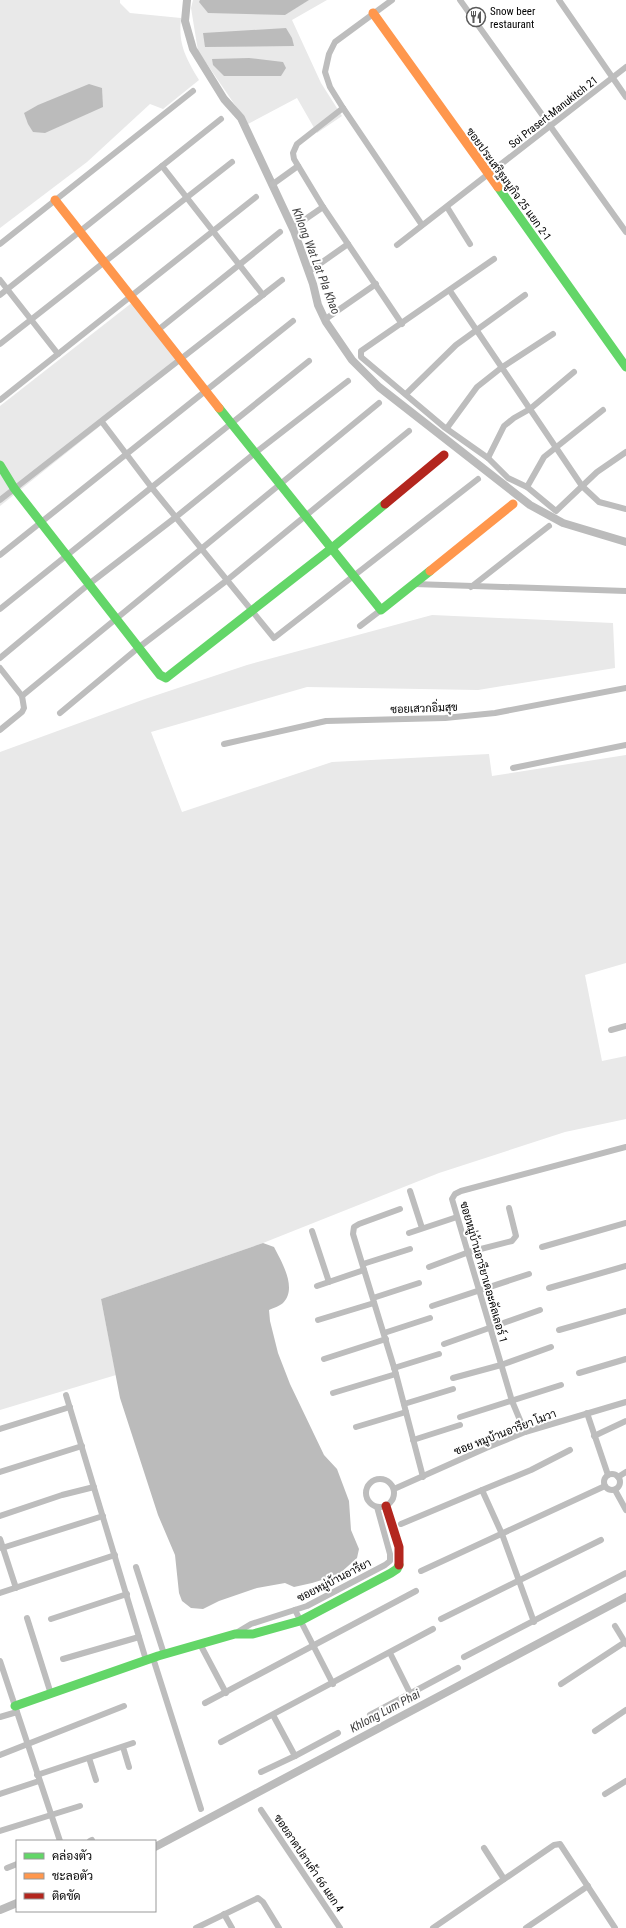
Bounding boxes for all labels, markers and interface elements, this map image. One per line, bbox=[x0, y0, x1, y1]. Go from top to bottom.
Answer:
place label: Snow beer restaurant bbox=[490, 5, 536, 31]
restaurant icon: Snow beer restaurant bbox=[465, 6, 487, 28]
street label: Soi Prasert-Manukitch 21 bbox=[506, 74, 600, 151]
street label: ซอยประเสริฐมนูกิจ 25 แยก 2-1 bbox=[462, 125, 554, 244]
water label: Khlong Wat Lat Pla Khao bbox=[289, 206, 343, 316]
street label: ซอยเสวกอิ่มสุข bbox=[390, 696, 458, 718]
street label: ซอยหมู่บ้านอารียาเดอะคัลเลอร์ 1 bbox=[456, 1200, 512, 1344]
street label: ซอย หมูบ้านอารียา โมวา bbox=[452, 1405, 558, 1459]
street label: ซอยหมู่บ้านอารียา bbox=[294, 1554, 374, 1606]
water label: Khlong Lum Phai bbox=[348, 1687, 423, 1735]
street label: ซอยลาดปลาเค้า 66 แยก 4 bbox=[271, 1811, 347, 1915]
legend bbox=[16, 1840, 156, 1912]
text: คล่องตัว bbox=[52, 1849, 92, 1863]
text: ชะลอตัว bbox=[52, 1869, 93, 1883]
text: ติดขัด bbox=[52, 1889, 81, 1903]

